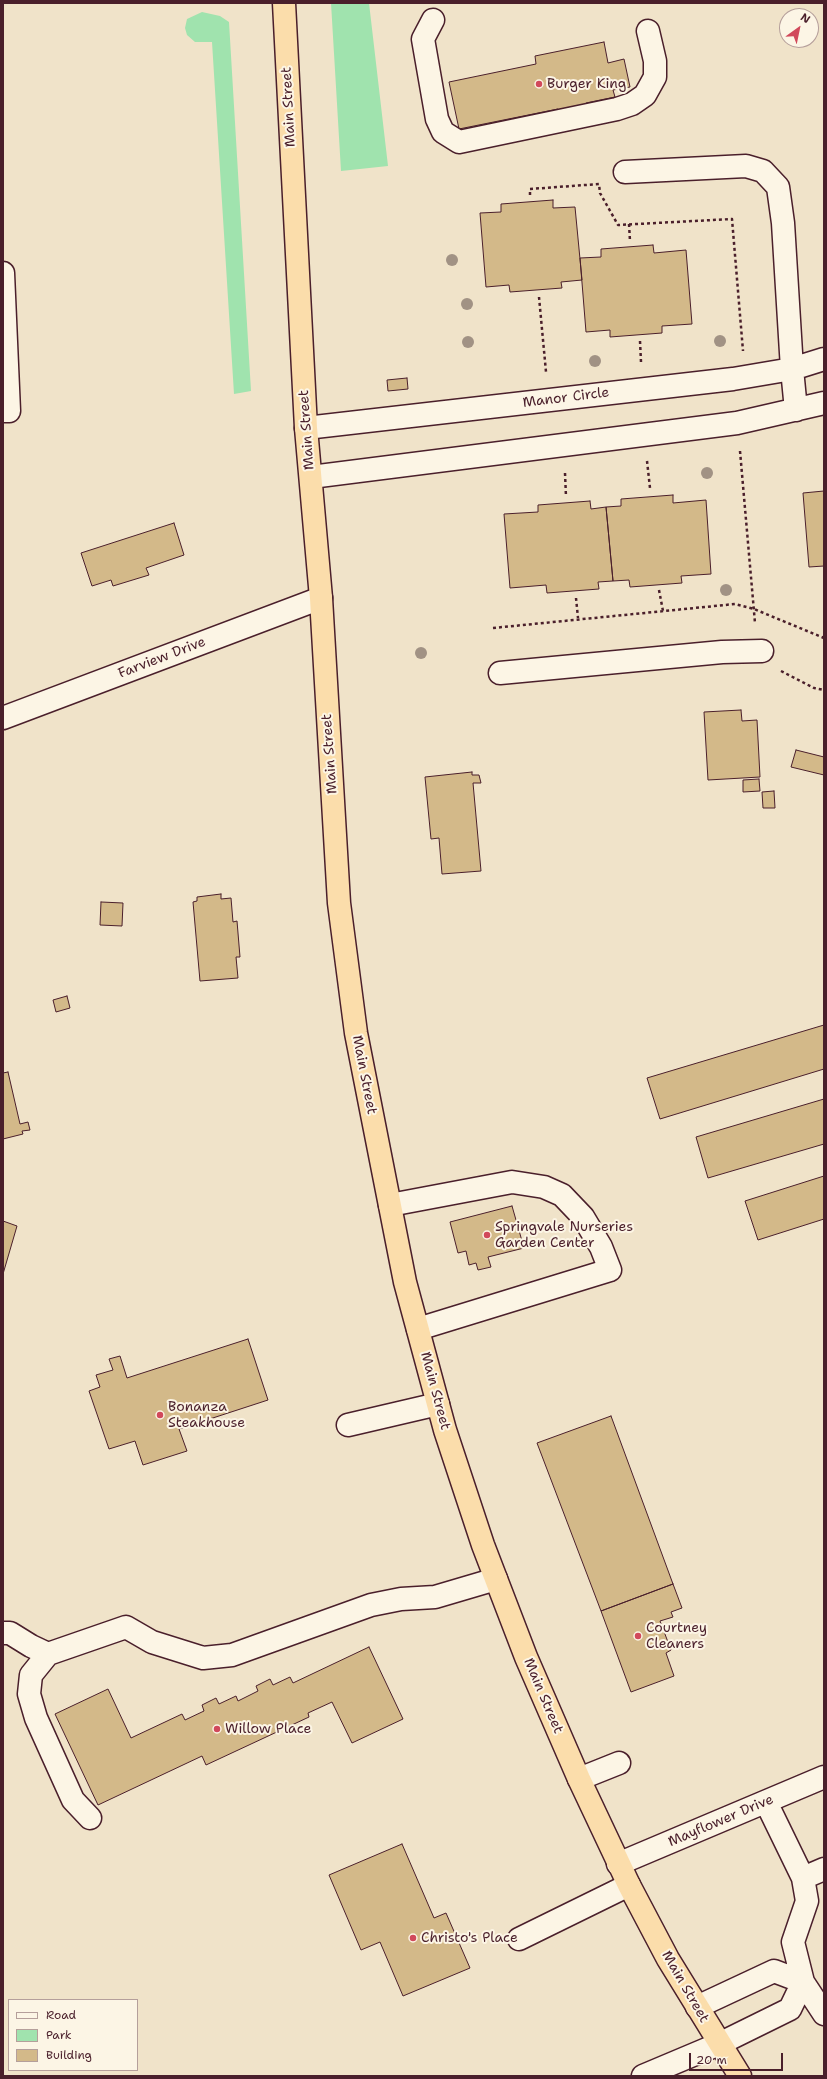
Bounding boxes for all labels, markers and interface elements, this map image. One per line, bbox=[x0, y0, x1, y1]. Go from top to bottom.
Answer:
north arrow bbox=[779, 8, 819, 48]
text: N bbox=[798, 10, 813, 27]
street label: Main Street bbox=[279, 66, 299, 148]
place label: Burger King bbox=[547, 76, 626, 92]
marker: Burger King bbox=[534, 79, 544, 89]
street label: Manor Circle bbox=[522, 384, 610, 412]
street label: Main Street bbox=[296, 389, 318, 471]
street label: Farview Drive bbox=[116, 634, 208, 682]
street label: Main Street bbox=[319, 713, 341, 795]
street label: Main Street bbox=[348, 1034, 380, 1116]
place label: Springvale Nurseries Garden Center bbox=[495, 1219, 633, 1252]
marker: Springvale Nurseries Garden Center bbox=[482, 1230, 492, 1240]
street label: Main Street bbox=[416, 1350, 454, 1432]
place label: Bonanza Steakhouse bbox=[168, 1399, 245, 1432]
marker: Bonanza Steakhouse bbox=[155, 1410, 165, 1420]
place label: Courtney Cleaners bbox=[646, 1620, 707, 1652]
marker: Courtney Cleaners bbox=[633, 1631, 643, 1641]
street label: Main Street bbox=[520, 1656, 566, 1736]
place label: Willow Place bbox=[225, 1721, 311, 1737]
marker: Willow Place bbox=[212, 1724, 222, 1734]
street label: Mayflower Drive bbox=[666, 1791, 776, 1851]
place label: Christo's Place bbox=[421, 1930, 518, 1946]
marker: Christo's Place bbox=[408, 1933, 418, 1943]
street label: Main Street bbox=[658, 1948, 712, 2026]
legend bbox=[8, 1999, 138, 2071]
text: Road bbox=[46, 2007, 76, 2023]
text: Park bbox=[46, 2027, 72, 2043]
scale bar bbox=[691, 2045, 785, 2071]
text: Building bbox=[46, 2047, 92, 2063]
text: 20 m bbox=[696, 2052, 727, 2068]

